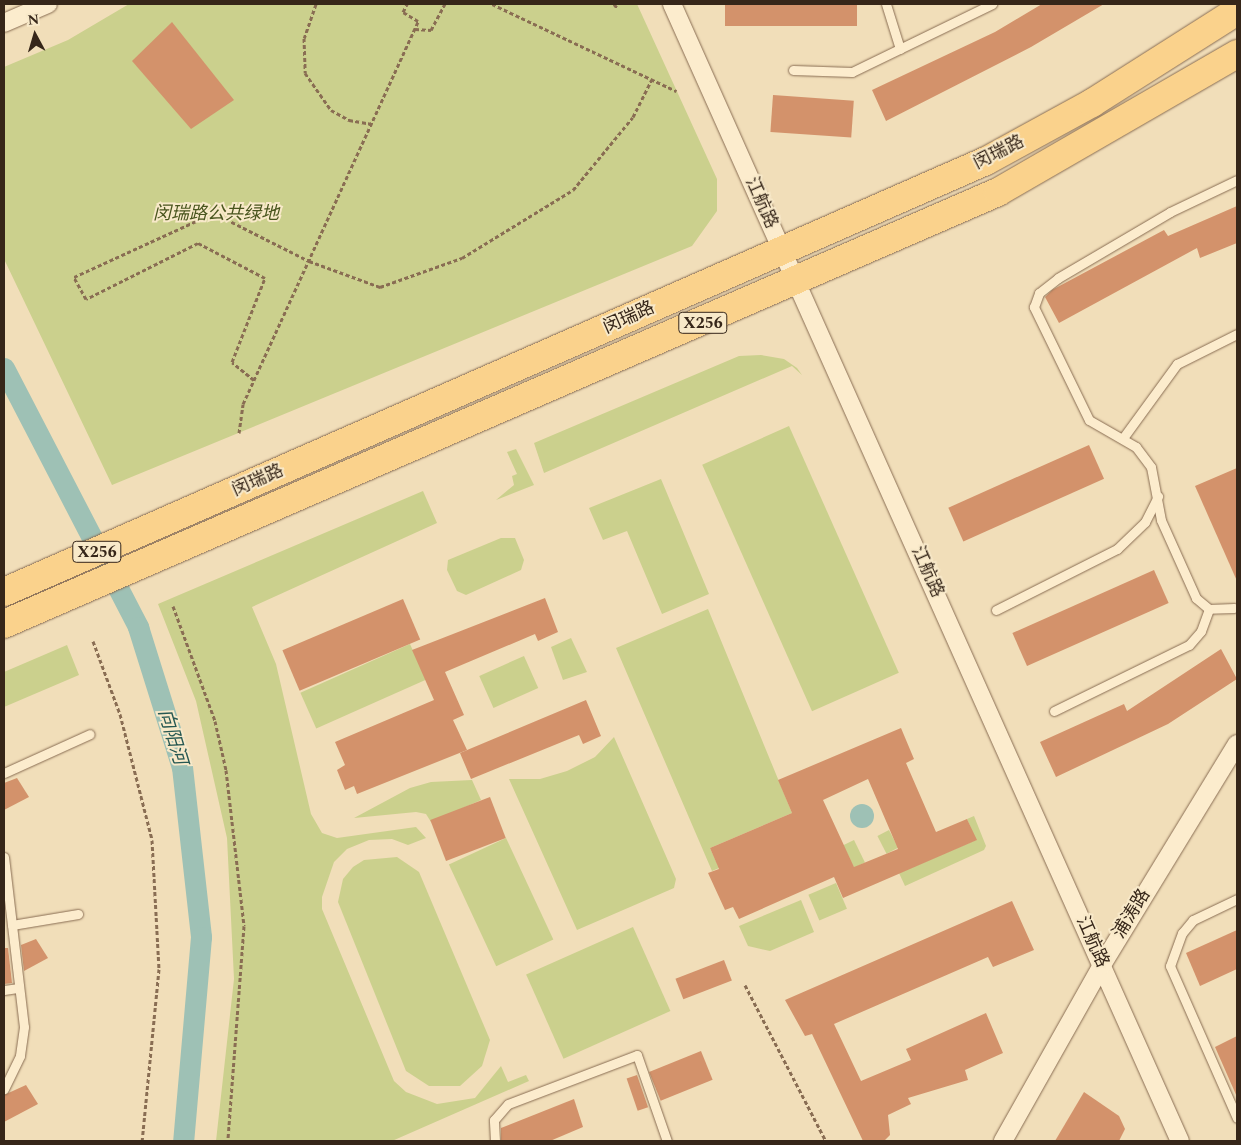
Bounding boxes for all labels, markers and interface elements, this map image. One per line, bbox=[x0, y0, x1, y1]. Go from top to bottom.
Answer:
text: N bbox=[27, 9, 40, 31]
north arrow bbox=[10, 10, 60, 60]
street label: 闵瑞路 bbox=[970, 131, 1028, 175]
street label: 江航路 bbox=[740, 174, 782, 232]
park label: 闵瑞路公共绿地 bbox=[153, 203, 279, 225]
street label: 闵瑞路 bbox=[600, 297, 658, 339]
road number: X256 bbox=[678, 309, 728, 336]
street label: 闵瑞路 bbox=[229, 460, 287, 502]
road number: X256 bbox=[72, 538, 122, 566]
street label: 江航路 bbox=[906, 543, 948, 601]
water label: 向阳河 bbox=[153, 706, 191, 768]
street label: 浦涛路 bbox=[1109, 885, 1155, 943]
street label: 江航路 bbox=[1071, 913, 1113, 971]

